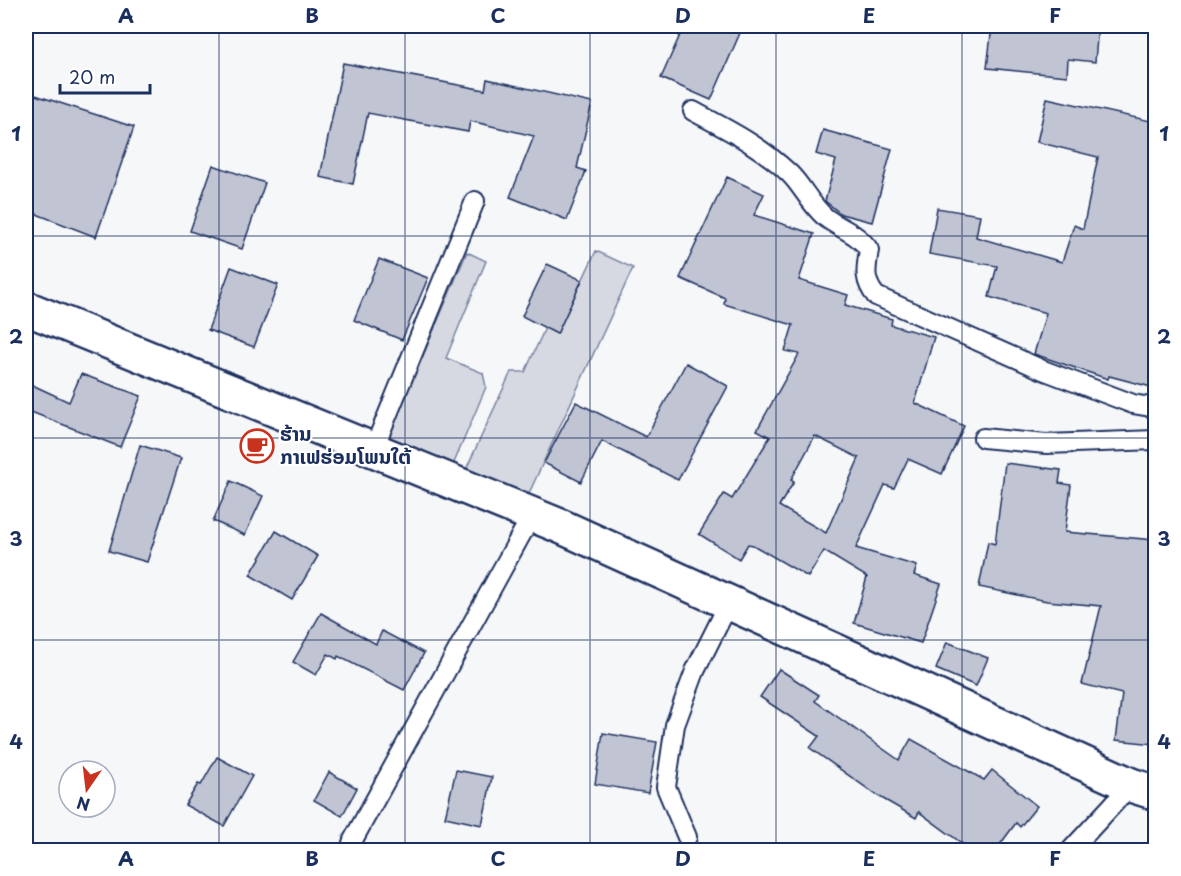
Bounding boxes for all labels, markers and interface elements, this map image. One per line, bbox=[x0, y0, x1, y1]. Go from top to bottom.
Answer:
text: A bbox=[118, 0, 134, 30]
text: B bbox=[305, 0, 319, 30]
text: C bbox=[490, 0, 506, 30]
text: D bbox=[675, 0, 691, 30]
text: E bbox=[863, 0, 875, 30]
text: F bbox=[1049, 0, 1061, 30]
scale bar bbox=[60, 57, 150, 95]
text: 20 m bbox=[69, 63, 115, 90]
text: 1 bbox=[11, 118, 21, 148]
text: 1 bbox=[1159, 118, 1169, 148]
text: 2 bbox=[9, 321, 23, 351]
text: 2 bbox=[1157, 321, 1171, 351]
place label: ຮ້ານ ກາເຟຮ່ອມໂພນໃຕ້ bbox=[280, 418, 412, 471]
cafe icon: ຮ້ານ ກາເຟຮ່ອມໂພນໃຕ້ bbox=[239, 428, 275, 464]
text: 3 bbox=[9, 523, 23, 553]
text: 3 bbox=[1157, 523, 1171, 553]
text: 4 bbox=[9, 726, 23, 756]
text: 4 bbox=[1157, 726, 1171, 756]
north arrow bbox=[57, 759, 117, 819]
text: N bbox=[74, 791, 92, 818]
text: A bbox=[118, 843, 134, 873]
text: B bbox=[305, 843, 319, 873]
text: C bbox=[490, 843, 506, 873]
text: D bbox=[675, 843, 691, 873]
text: E bbox=[863, 843, 875, 873]
text: F bbox=[1049, 843, 1061, 873]

